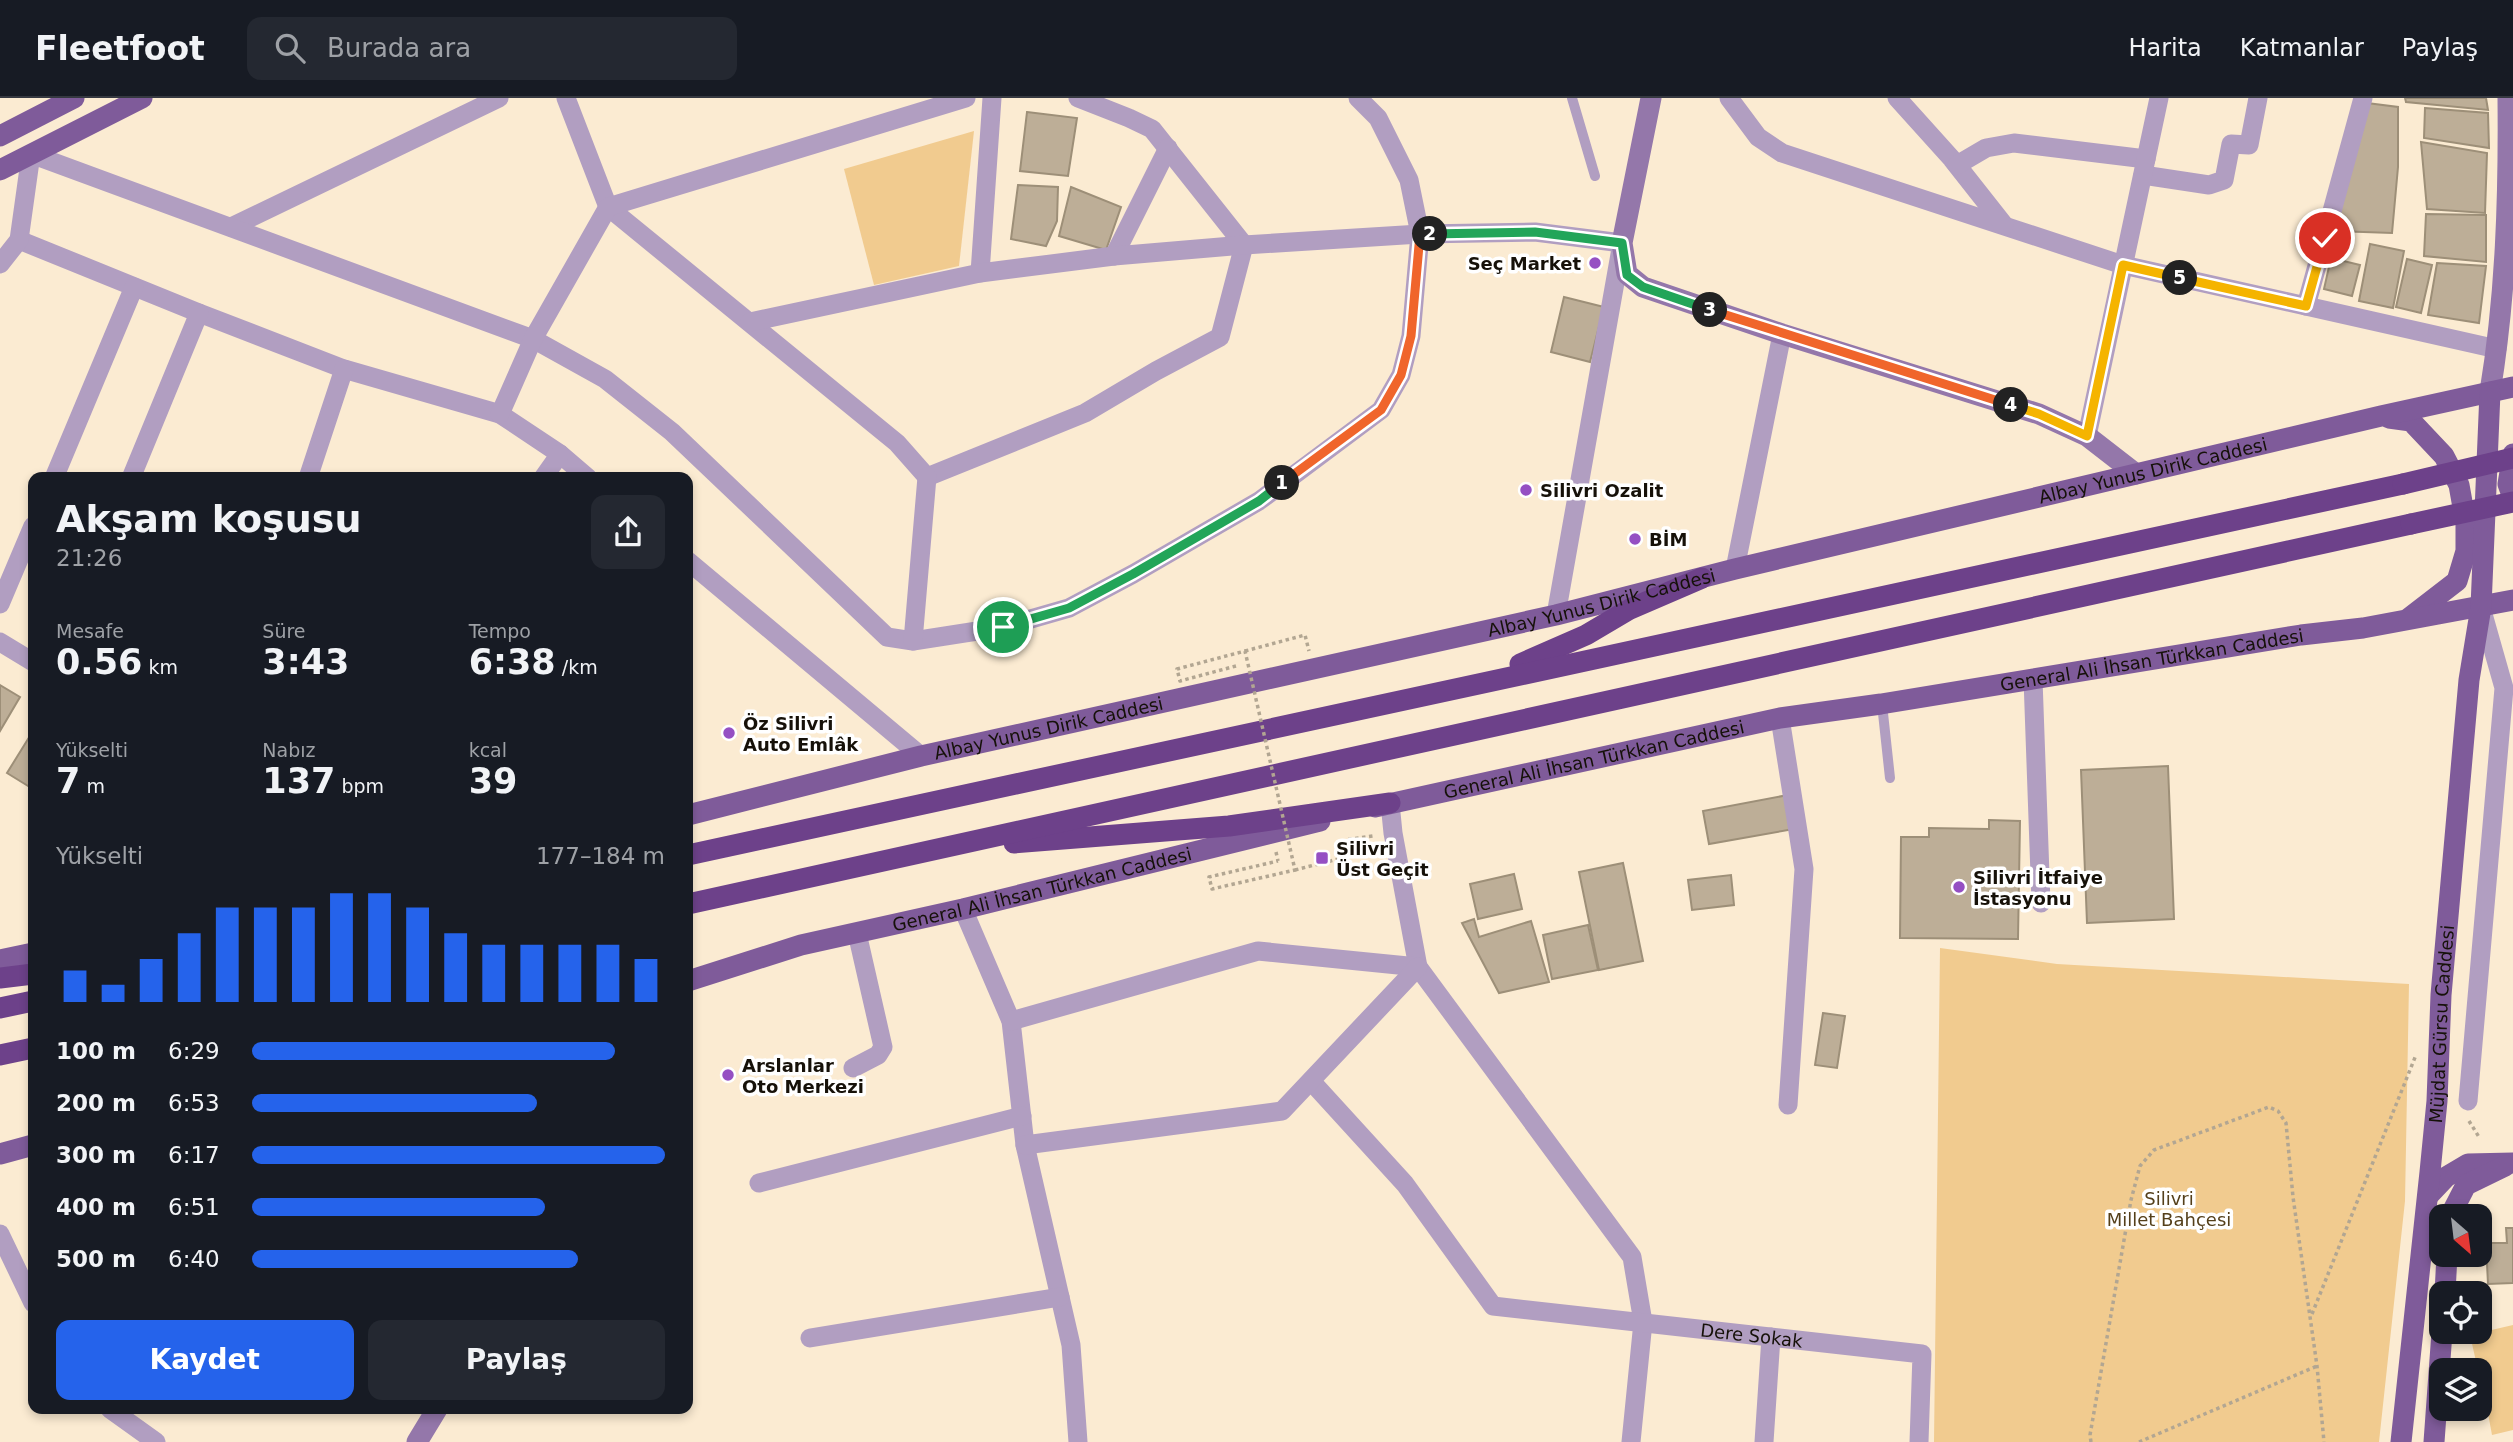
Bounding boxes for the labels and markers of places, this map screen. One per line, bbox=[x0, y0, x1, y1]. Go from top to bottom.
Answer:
pin bbox=[2295, 208, 2355, 268]
pin: 2 bbox=[1412, 216, 1448, 252]
place label: Seç Market bbox=[1468, 253, 1581, 274]
marker: Seç Market bbox=[1587, 255, 1603, 271]
pin: 5 bbox=[2162, 260, 2198, 296]
pin: 3 bbox=[1692, 292, 1728, 328]
pin: 4 bbox=[1994, 388, 2028, 422]
pin: 1 bbox=[1264, 466, 1300, 500]
place label: Silivri Ozalit bbox=[1540, 480, 1664, 501]
marker: Silivri Ozalit bbox=[1518, 482, 1534, 498]
place label: BİM bbox=[1649, 529, 1687, 550]
marker: BİM bbox=[1627, 531, 1643, 547]
pin bbox=[973, 597, 1033, 657]
place label: Öz Silivri Auto Emlâk bbox=[743, 713, 859, 755]
marker: Öz Silivri Auto Emlâk bbox=[721, 725, 737, 741]
place label: Silivri Üst Geçit bbox=[1336, 838, 1429, 880]
marker: Silivri Üst Geçit bbox=[1314, 850, 1330, 866]
place label: Silivri İtfaiye İstasyonu bbox=[1973, 867, 2103, 909]
marker: Silivri İtfaiye İstasyonu bbox=[1951, 879, 1967, 895]
place label: Arslanlar Oto Merkezi bbox=[742, 1055, 864, 1097]
marker: Arslanlar Oto Merkezi bbox=[720, 1067, 736, 1083]

